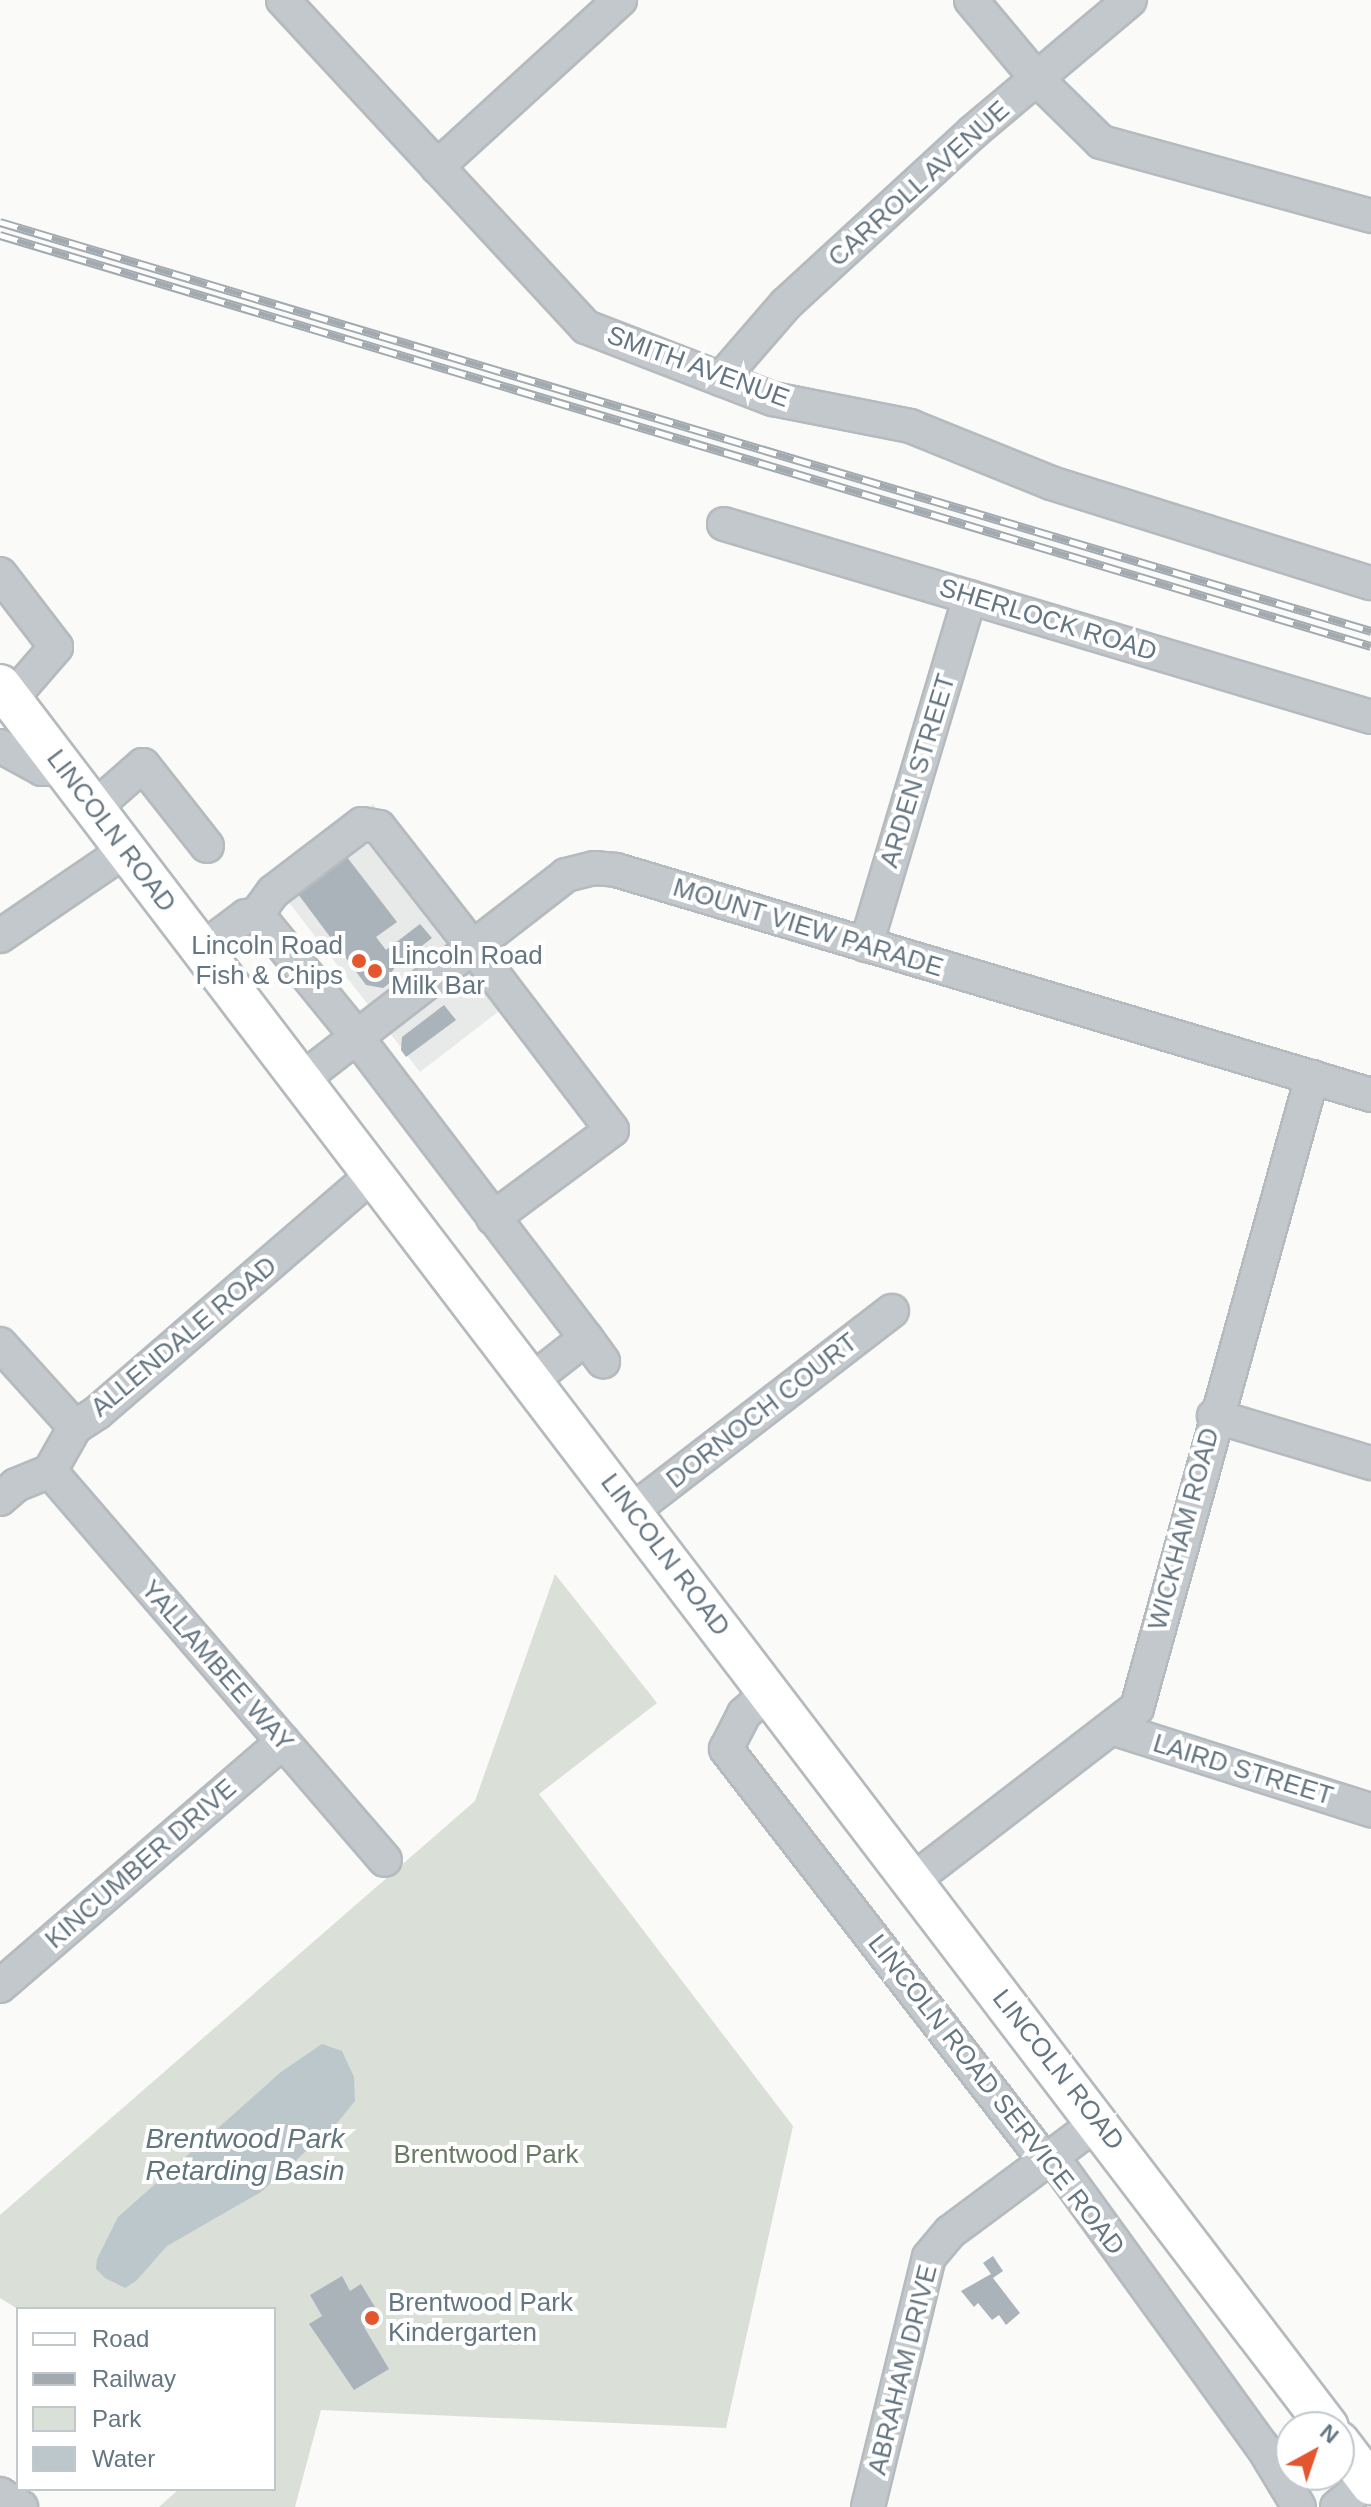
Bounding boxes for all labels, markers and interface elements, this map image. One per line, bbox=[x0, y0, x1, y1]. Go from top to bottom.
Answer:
street label: CARROLL AVENUE bbox=[821, 94, 1017, 274]
street label: SMITH AVENUE bbox=[602, 319, 794, 415]
street label: SHERLOCK ROAD bbox=[936, 572, 1160, 668]
street label: ARDEN STREET bbox=[874, 670, 962, 872]
street label: LINCOLN ROAD bbox=[40, 744, 182, 918]
street label: MOUNT VIEW PARADE bbox=[669, 872, 947, 984]
place label: Lincoln Road Fish & Chips bbox=[191, 930, 343, 992]
place label: Lincoln Road Milk Bar bbox=[391, 940, 543, 1002]
marker: Lincoln Road Fish & Chips bbox=[350, 952, 368, 970]
marker: Lincoln Road Milk Bar bbox=[366, 962, 384, 980]
street label: ALLENDALE ROAD bbox=[85, 1250, 283, 1424]
street label: DORNOCH COURT bbox=[660, 1327, 864, 1495]
street label: WICKHAM ROAD bbox=[1142, 1425, 1226, 1633]
street label: LINCOLN ROAD bbox=[594, 1468, 736, 1642]
street label: YALLAMBEE WAY bbox=[134, 1574, 300, 1758]
street label: LAIRD STREET bbox=[1149, 1728, 1337, 1812]
street label: KINCUMBER DRIVE bbox=[39, 1773, 243, 1955]
street label: LINCOLN ROAD SERVICE ROAD bbox=[861, 1928, 1131, 2262]
street label: LINCOLN ROAD bbox=[986, 1984, 1130, 2156]
water label: Brentwood Park Retarding Basin bbox=[145, 2122, 345, 2188]
park label: Brentwood Park bbox=[394, 2139, 578, 2171]
street label: ABRAHAM DRIVE bbox=[862, 2262, 944, 2478]
place label: Brentwood Park Kindergarten bbox=[388, 2287, 573, 2348]
legend bbox=[16, 2307, 276, 2491]
marker: Brentwood Park Kindergarten bbox=[363, 2309, 381, 2327]
text: Road bbox=[92, 2325, 149, 2352]
text: Railway bbox=[92, 2365, 176, 2392]
text: Park bbox=[92, 2405, 141, 2432]
north arrow bbox=[1275, 2411, 1355, 2491]
text: N bbox=[1315, 2419, 1344, 2448]
text: Water bbox=[92, 2445, 155, 2472]

